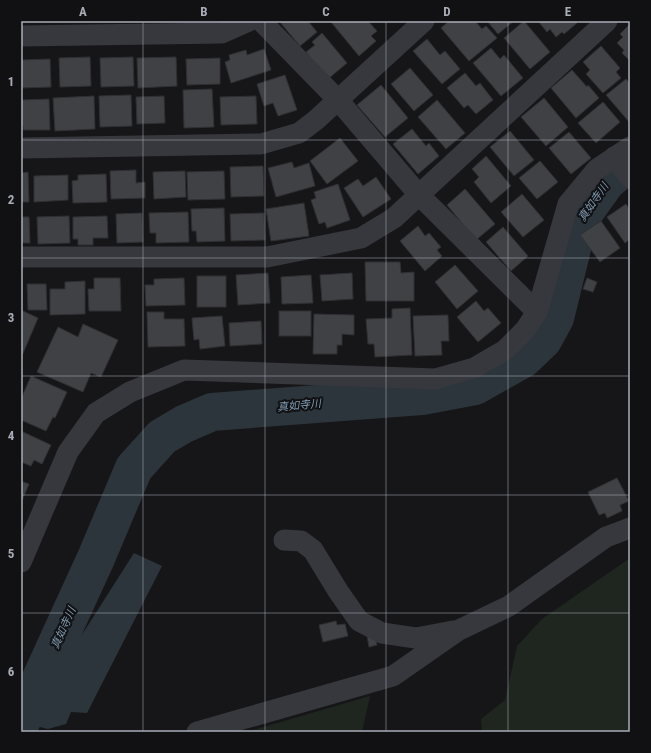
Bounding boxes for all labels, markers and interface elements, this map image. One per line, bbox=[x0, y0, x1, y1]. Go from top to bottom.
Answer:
text: A bbox=[79, 4, 87, 19]
text: B bbox=[200, 4, 208, 19]
text: C bbox=[322, 4, 330, 19]
text: D bbox=[443, 4, 451, 19]
text: E bbox=[565, 4, 572, 19]
text: 1 bbox=[8, 74, 14, 89]
water label: 真如寺川 bbox=[575, 180, 612, 224]
text: 2 bbox=[8, 192, 15, 207]
text: 3 bbox=[8, 310, 14, 325]
water label: 真如寺川 bbox=[277, 397, 323, 414]
text: 4 bbox=[8, 428, 15, 443]
text: 5 bbox=[8, 546, 15, 561]
water label: 真如寺川 bbox=[49, 605, 79, 651]
text: 6 bbox=[8, 664, 15, 679]

